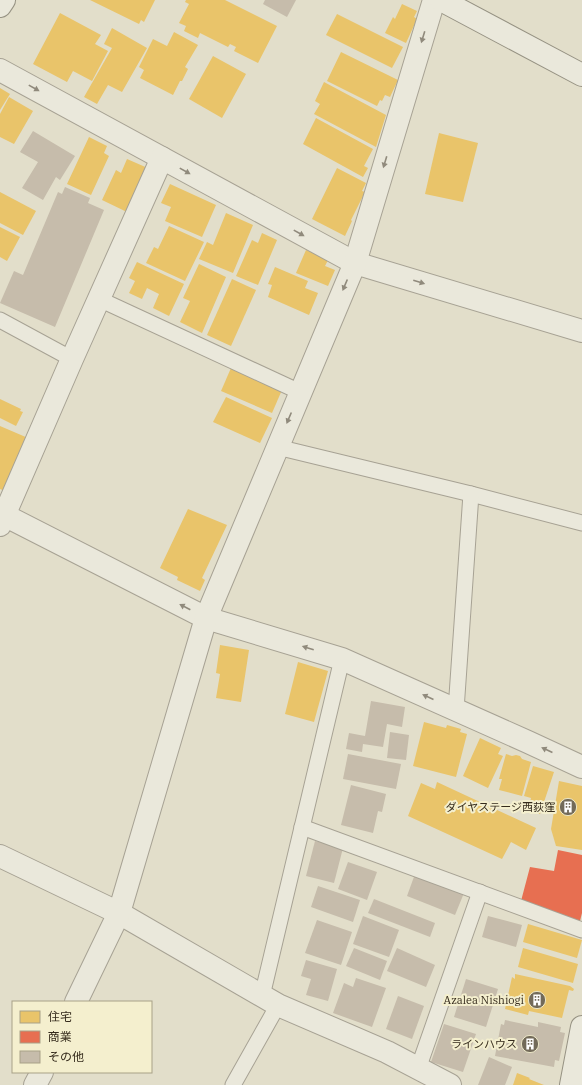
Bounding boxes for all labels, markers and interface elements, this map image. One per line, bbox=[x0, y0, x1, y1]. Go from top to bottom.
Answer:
one-way arrow bbox=[420, 32, 426, 44]
one-way arrow bbox=[28, 85, 40, 92]
one-way arrow bbox=[382, 156, 388, 168]
one-way arrow bbox=[179, 167, 191, 174]
one-way arrow bbox=[294, 230, 305, 236]
one-way arrow bbox=[413, 279, 425, 285]
one-way arrow bbox=[342, 280, 348, 292]
one-way arrow bbox=[286, 412, 292, 424]
one-way arrow bbox=[179, 604, 191, 610]
one-way arrow bbox=[302, 645, 314, 651]
one-way arrow bbox=[423, 694, 434, 700]
one-way arrow bbox=[541, 747, 552, 753]
building icon: ダイヤステージ西荻窪 bbox=[558, 797, 578, 817]
place label: ダイヤステージ西荻窪 bbox=[446, 800, 555, 814]
building icon: Azalea Nishiogi bbox=[527, 990, 547, 1010]
place label: Azalea Nishiogi bbox=[443, 993, 525, 1007]
legend bbox=[12, 1001, 152, 1073]
text: 住宅 bbox=[48, 1009, 72, 1024]
text: 商業 bbox=[48, 1029, 72, 1044]
building icon: ラインハウス bbox=[520, 1034, 540, 1054]
place label: ラインハウス bbox=[451, 1037, 517, 1051]
text: その他 bbox=[48, 1049, 84, 1064]

